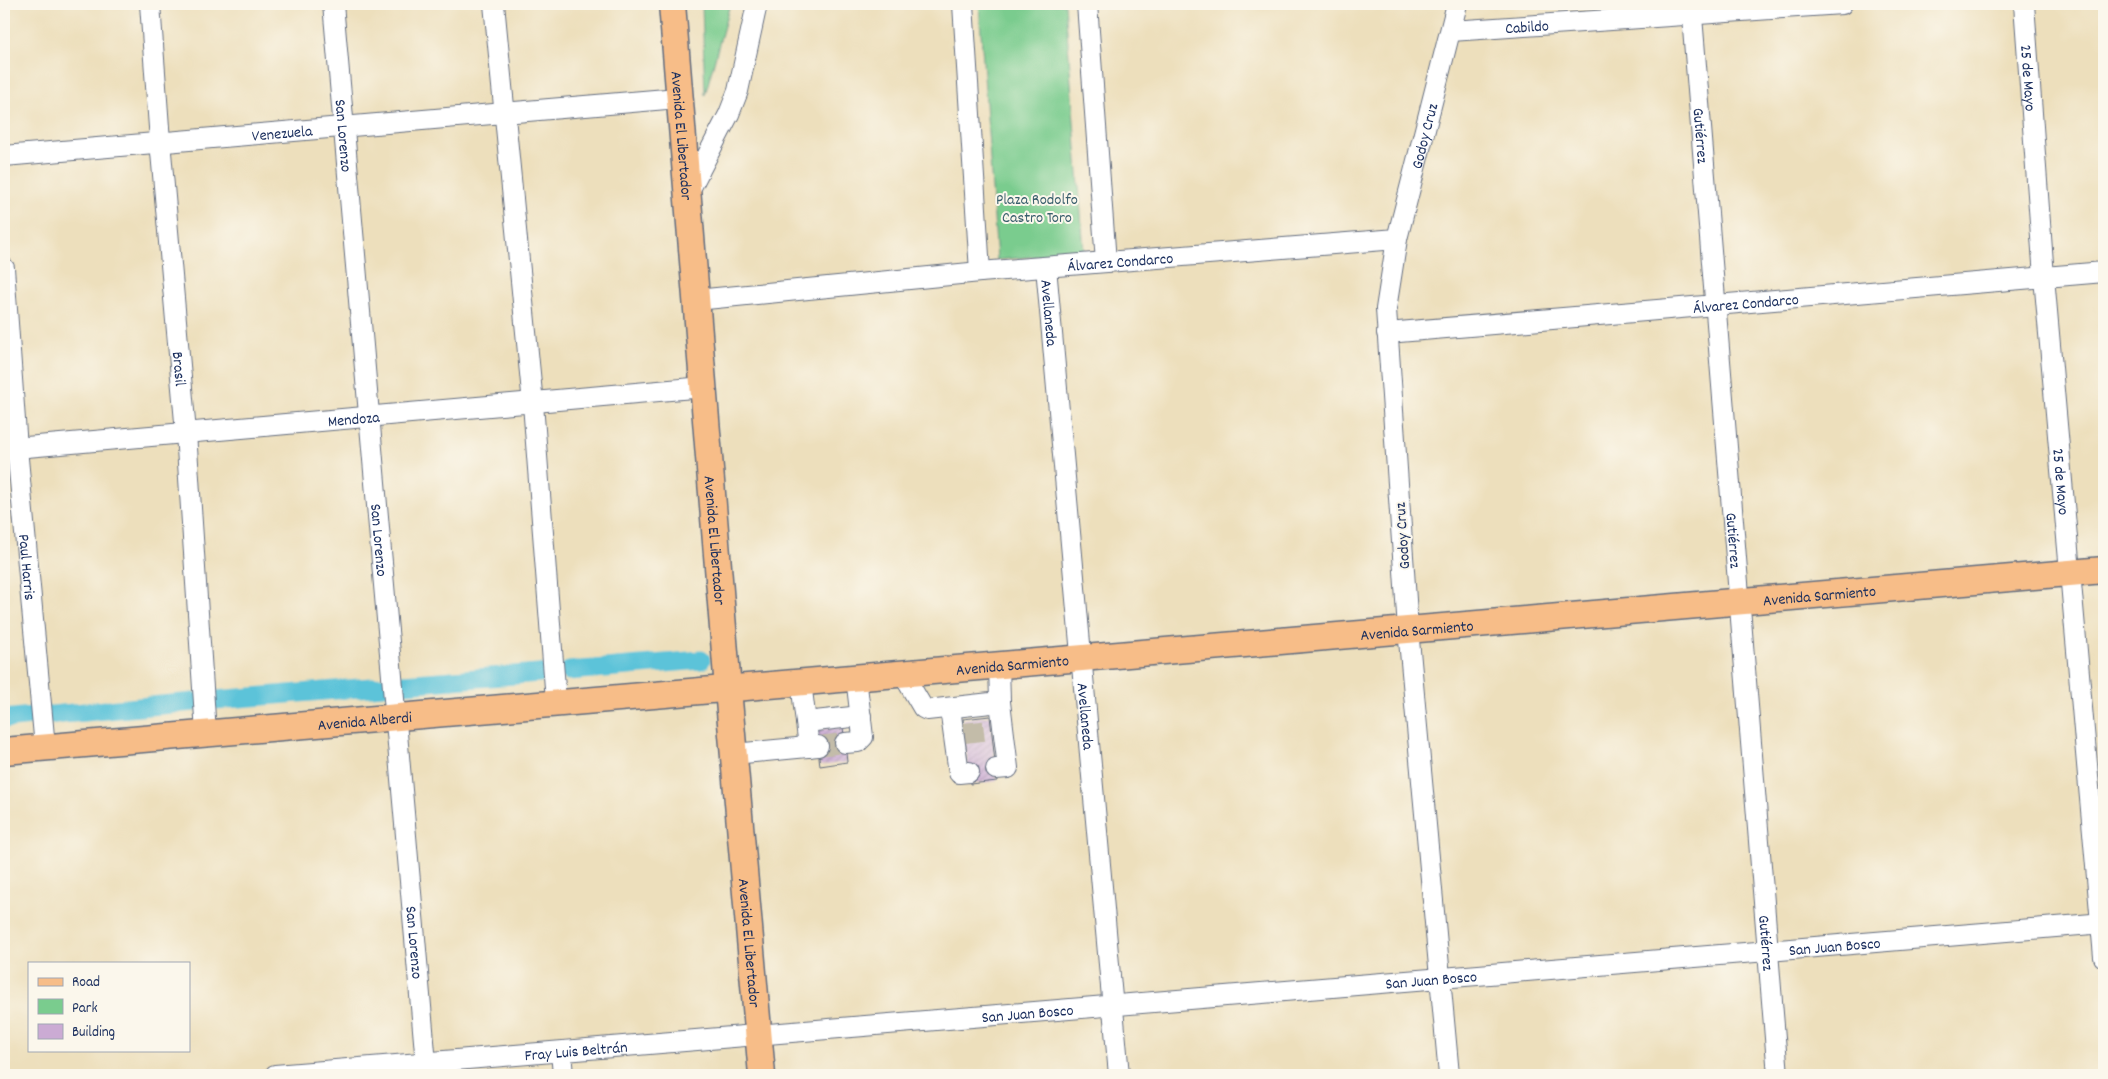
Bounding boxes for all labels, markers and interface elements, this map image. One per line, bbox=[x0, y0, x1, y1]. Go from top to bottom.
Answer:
street label: Cabildo bbox=[1504, 15, 1550, 41]
street label: 25 de Mayo bbox=[2013, 44, 2041, 112]
street label: Avenida El Libertador bbox=[664, 70, 697, 201]
street label: San Lorenzo bbox=[327, 98, 357, 173]
street label: Godoy Cruz bbox=[1406, 101, 1445, 172]
street label: Gutiérrez bbox=[1685, 107, 1713, 164]
street label: Venezuela bbox=[251, 120, 314, 149]
park label: Plaza Rodolfo Castro Toro bbox=[996, 189, 1078, 230]
street label: Álvarez Condarco bbox=[1067, 248, 1174, 279]
street label: Avellaneda bbox=[1033, 279, 1062, 348]
street label: Álvarez Condarco bbox=[1692, 289, 1800, 321]
street label: Brasil bbox=[165, 351, 191, 387]
street label: Mendoza bbox=[327, 407, 381, 434]
street label: 25 de Mayo bbox=[2045, 447, 2074, 516]
street label: Avenida El Libertador bbox=[697, 475, 730, 606]
street label: Godoy Cruz bbox=[1390, 502, 1417, 570]
street label: San Lorenzo bbox=[363, 503, 392, 577]
street label: Gutiérrez bbox=[1718, 512, 1746, 569]
street label: Paul Harris bbox=[11, 533, 40, 602]
street label: Avenida Sarmiento bbox=[1762, 581, 1877, 613]
street label: Avenida Sarmiento bbox=[1359, 615, 1474, 648]
street label: Avenida Sarmiento bbox=[955, 650, 1070, 683]
street label: Avellaneda bbox=[1070, 682, 1099, 751]
street label: Avenida Alberdi bbox=[317, 707, 413, 738]
street label: Avenida El Libertador bbox=[731, 877, 765, 1009]
street label: San Lorenzo bbox=[398, 905, 428, 980]
street label: Gutiérrez bbox=[1751, 914, 1778, 972]
street label: San Juan Bosco bbox=[1788, 933, 1882, 963]
legend bbox=[28, 962, 190, 1052]
street label: San Juan Bosco bbox=[1384, 966, 1478, 997]
text: Road bbox=[72, 972, 100, 994]
text: Park bbox=[72, 998, 98, 1020]
street label: San Juan Bosco bbox=[981, 1000, 1074, 1030]
text: Building bbox=[72, 1022, 115, 1044]
street label: Fray Luis Beltrán bbox=[524, 1037, 629, 1068]

